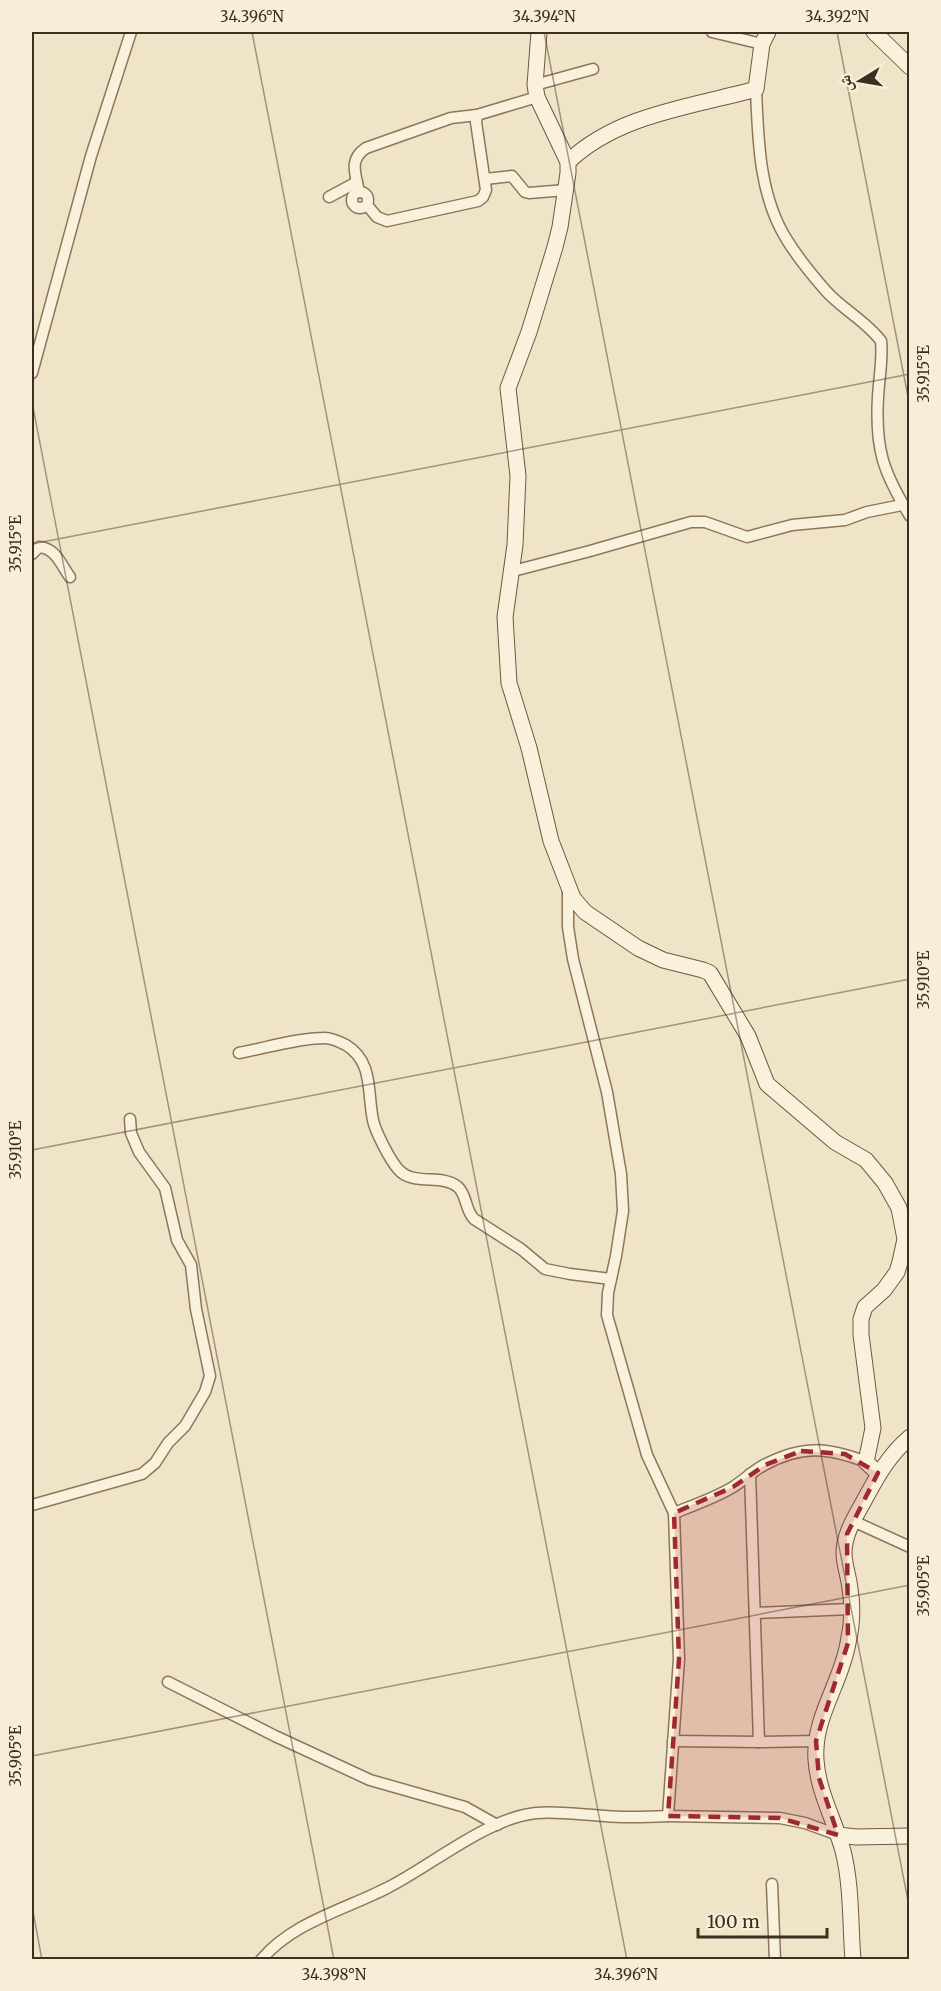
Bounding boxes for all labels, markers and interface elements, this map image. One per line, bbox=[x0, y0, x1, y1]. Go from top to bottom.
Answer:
text: 34.396°N bbox=[220, 7, 284, 26]
text: 34.394°N bbox=[512, 7, 576, 26]
text: 34.392°N bbox=[805, 7, 869, 26]
north arrow bbox=[830, 51, 890, 111]
text: ش bbox=[834, 74, 857, 94]
text: 35.915°E bbox=[914, 345, 933, 403]
text: 35.915°E bbox=[6, 515, 25, 573]
text: 35.910°E bbox=[914, 950, 933, 1009]
text: 35.910°E bbox=[6, 1120, 25, 1179]
text: 35.905°E bbox=[914, 1555, 933, 1616]
text: 35.905°E bbox=[6, 1725, 25, 1786]
scale bar bbox=[698, 1901, 827, 1939]
text: 100 m bbox=[707, 1910, 760, 1933]
text: 34.398°N bbox=[302, 1965, 367, 1984]
text: 34.396°N bbox=[594, 1965, 658, 1984]

